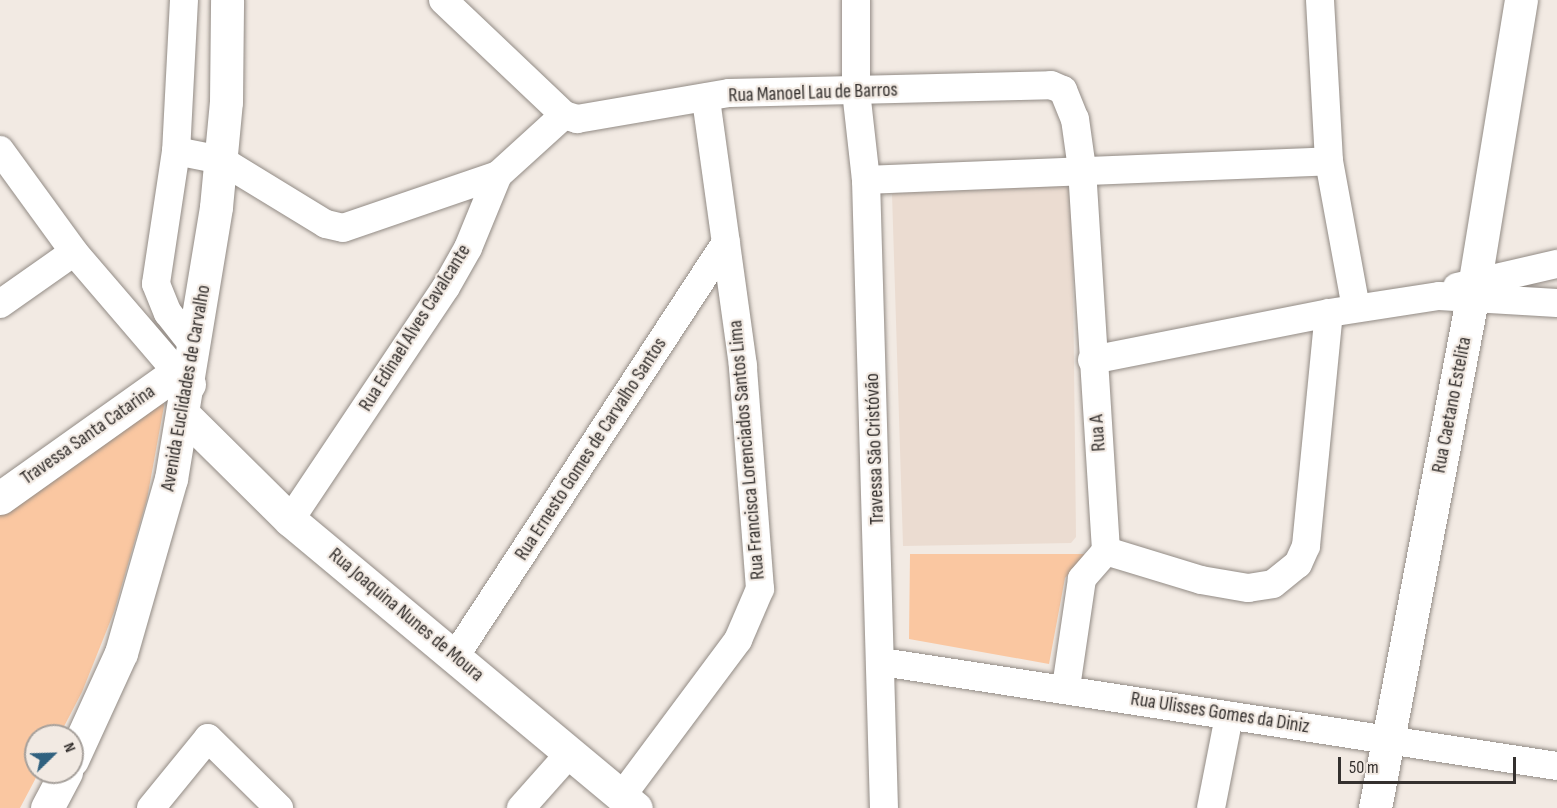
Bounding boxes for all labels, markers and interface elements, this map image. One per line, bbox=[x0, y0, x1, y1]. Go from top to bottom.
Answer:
street label: Rua Manoel Lau de Barros bbox=[728, 78, 898, 108]
street label: Rua Edinael Alves Cavalcante bbox=[354, 240, 476, 416]
street label: Avenida Euclidades de Carvalho bbox=[156, 283, 216, 493]
street label: Rua Francisca Lorenciados Santos Lima bbox=[724, 319, 770, 581]
street label: Rua Ernesto Gomes de Carvalho Santos bbox=[510, 333, 672, 565]
street label: Rua Caetano Estelita bbox=[1427, 335, 1477, 475]
street label: Travessa São Cristóvão bbox=[860, 373, 890, 525]
street label: Travessa Santa Catarina bbox=[16, 380, 160, 490]
street label: Rua A bbox=[1085, 414, 1111, 452]
street label: Rua Joaquina Nunes de Moura bbox=[324, 543, 488, 687]
street label: Rua Ulisses Gomes da Diniz bbox=[1129, 687, 1311, 739]
north arrow bbox=[24, 724, 84, 784]
text: N bbox=[59, 740, 80, 755]
scale bar bbox=[1341, 745, 1520, 783]
text: 50 m bbox=[1349, 757, 1379, 778]

